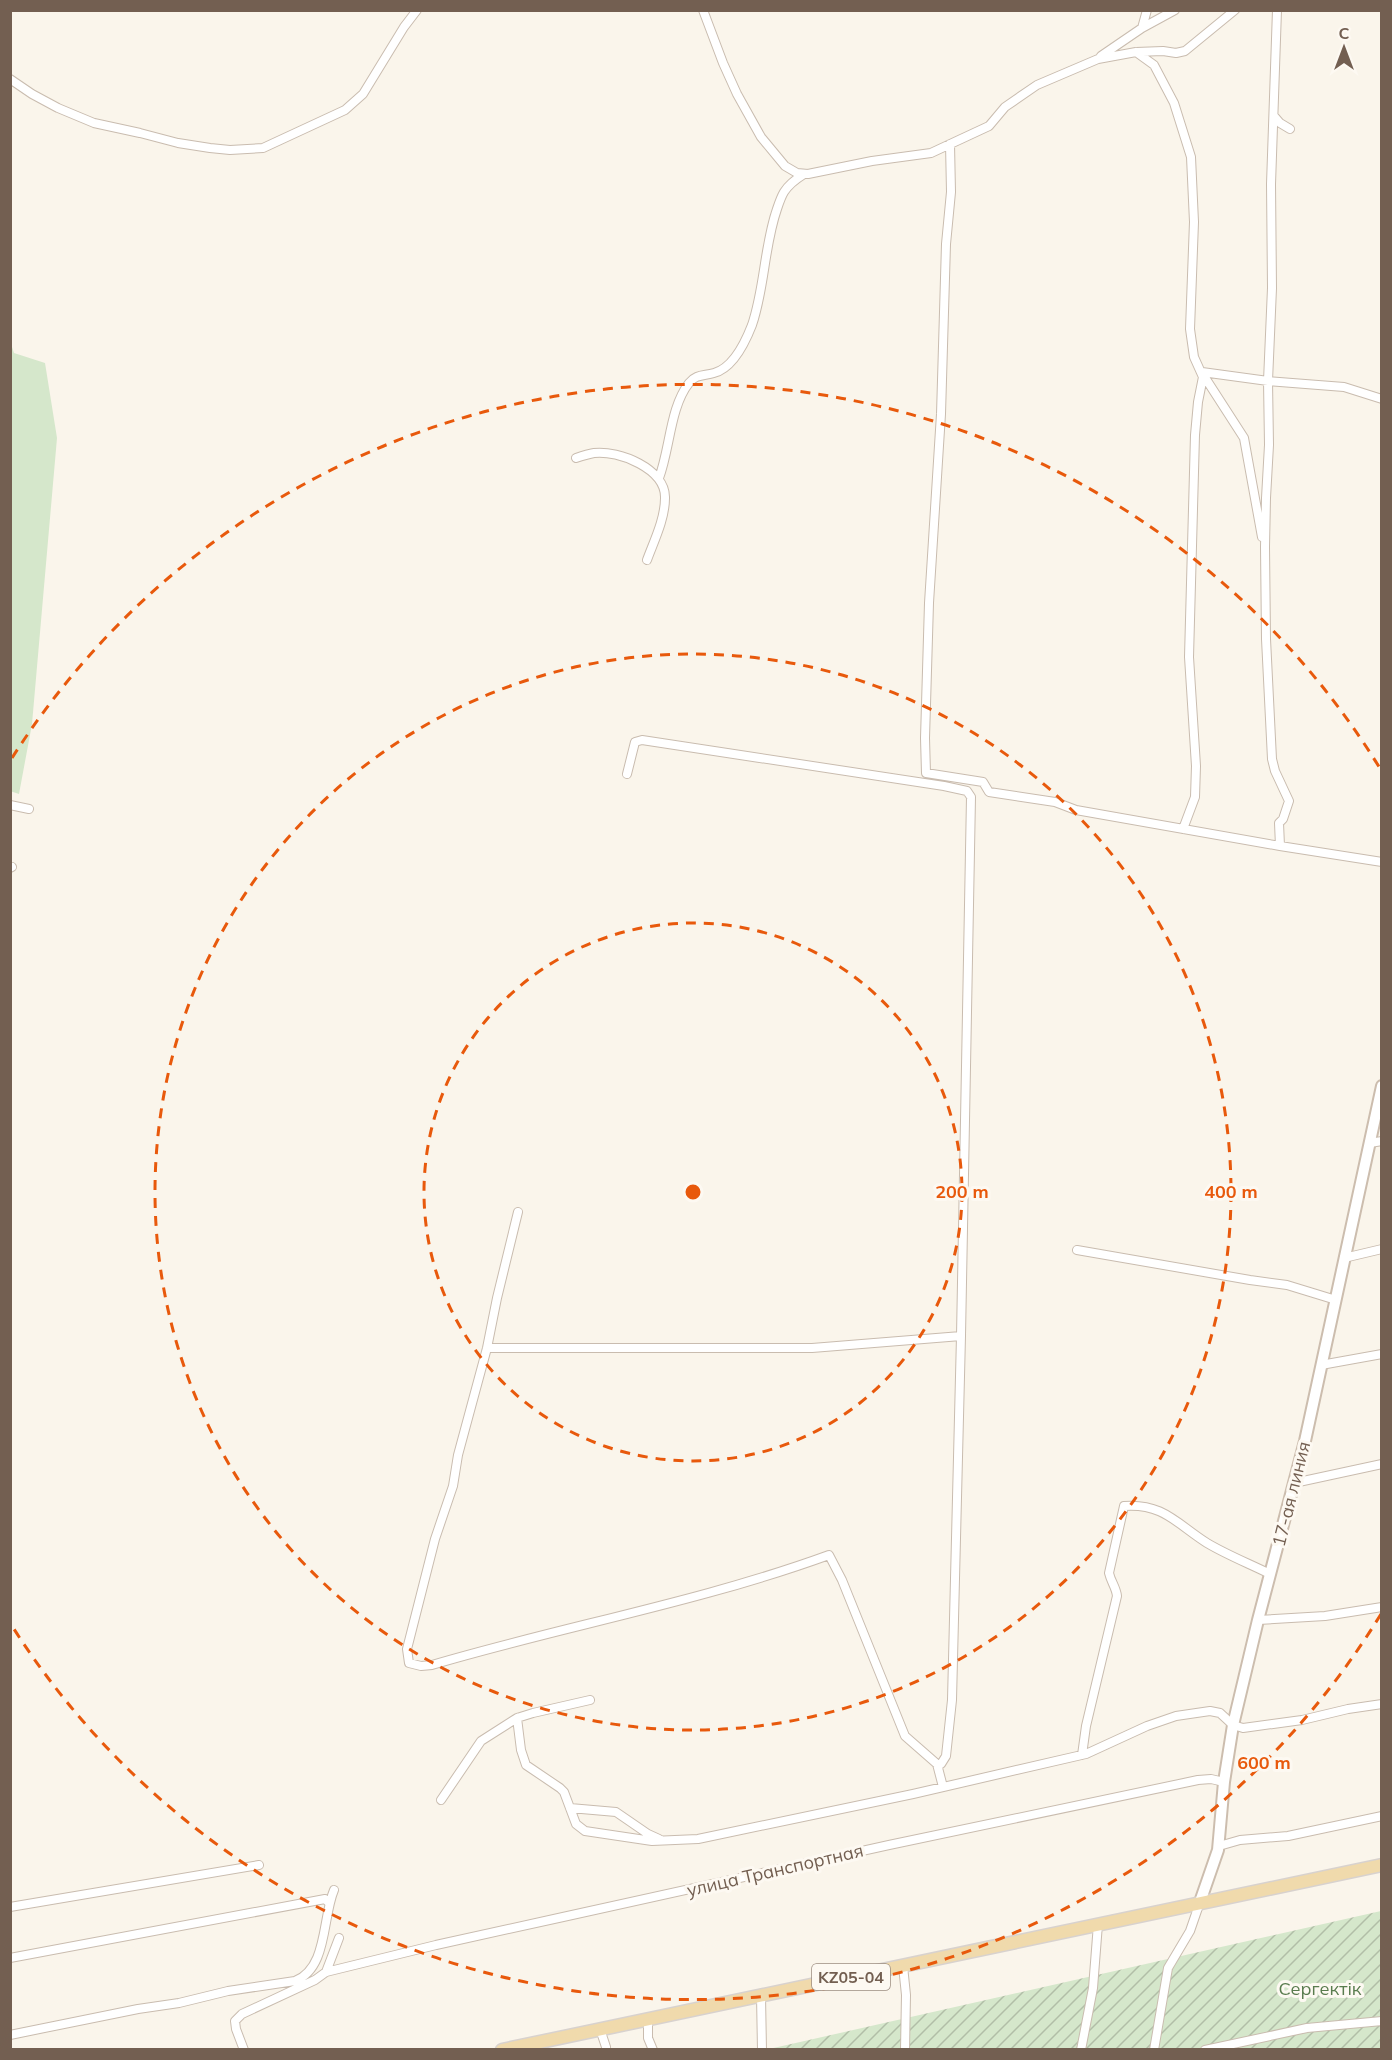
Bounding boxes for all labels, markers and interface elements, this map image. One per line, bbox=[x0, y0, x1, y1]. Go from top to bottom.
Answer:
north arrow bbox=[1314, 18, 1374, 78]
text: С bbox=[1339, 23, 1350, 43]
text: 200 m bbox=[935, 1180, 989, 1203]
text: 400 m bbox=[1204, 1180, 1258, 1203]
centre of rings bbox=[683, 1182, 703, 1202]
street label: 17-ая линия bbox=[1267, 1439, 1315, 1549]
text: 600 m bbox=[1237, 1751, 1291, 1774]
street label: улица Транспортная bbox=[685, 1838, 865, 1902]
road number: KZ05-04 bbox=[812, 1964, 890, 1990]
park label: Сергектік bbox=[1278, 1977, 1362, 2000]

